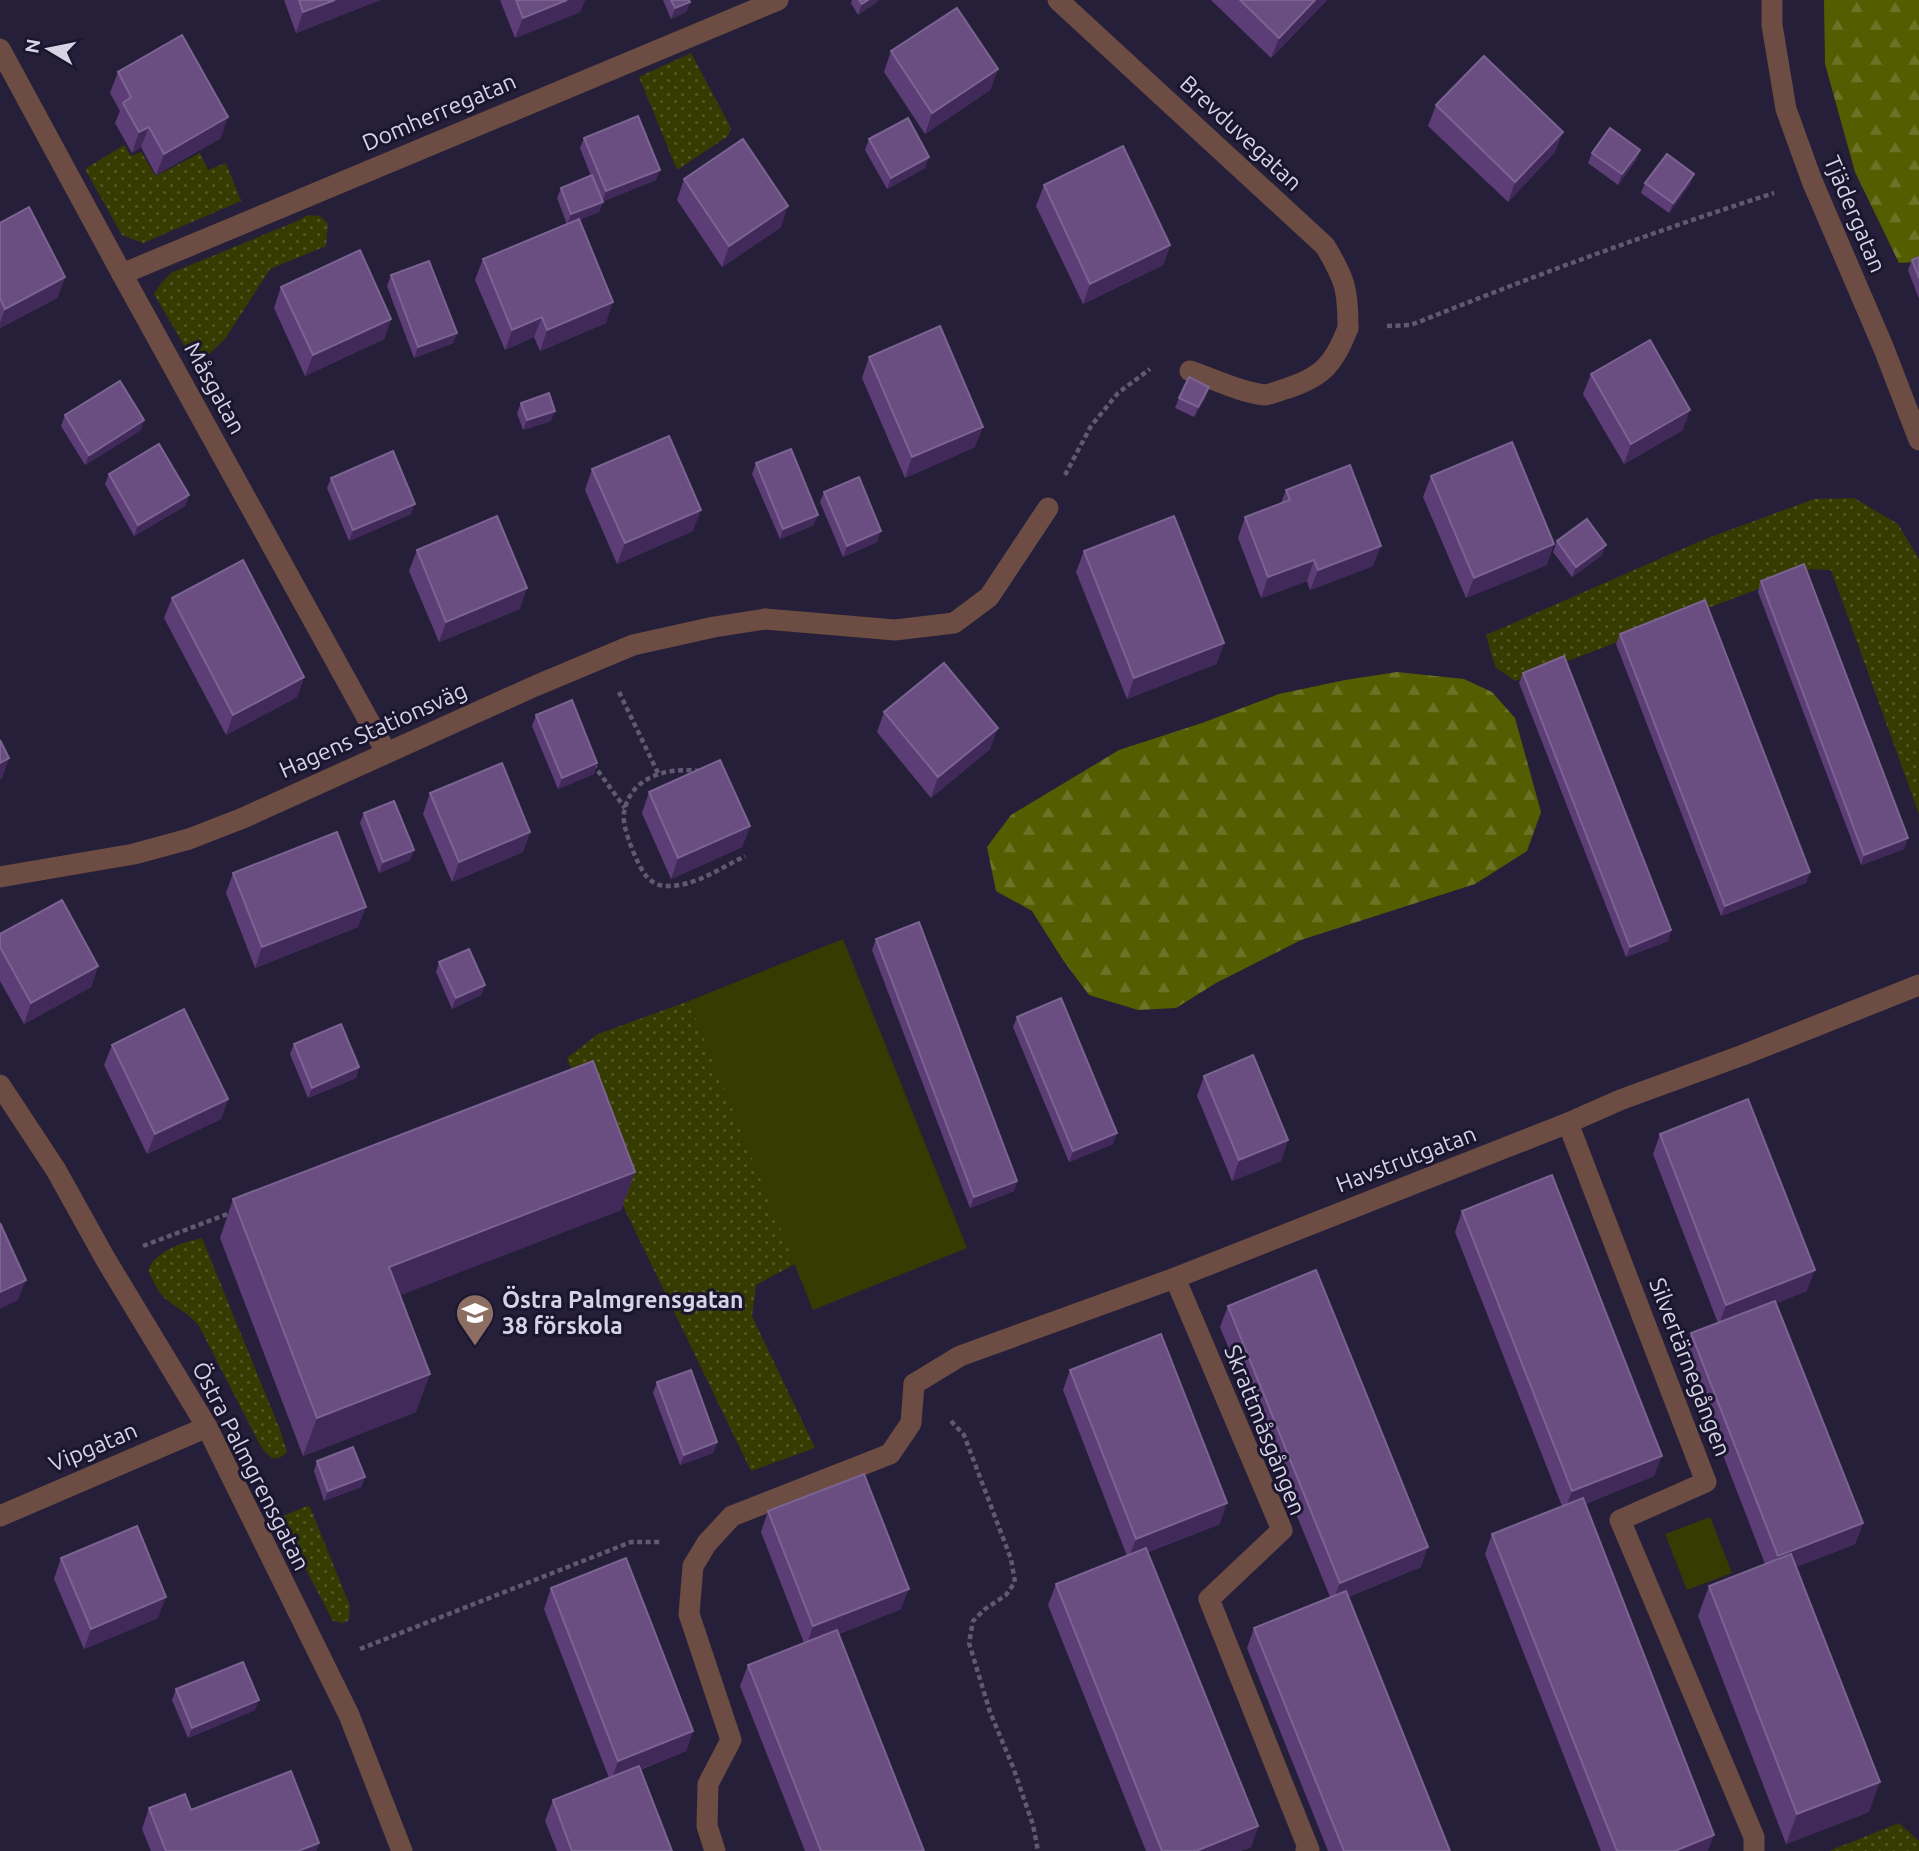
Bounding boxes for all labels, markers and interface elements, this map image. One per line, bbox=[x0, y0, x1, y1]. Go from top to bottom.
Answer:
north arrow bbox=[14, 14, 84, 84]
text: N bbox=[20, 37, 44, 55]
street label: Domherregatan bbox=[358, 68, 519, 155]
street label: Brevduvegatan bbox=[1176, 70, 1307, 195]
street label: Tjädergatan bbox=[1820, 152, 1891, 276]
street label: Måsgatan bbox=[180, 338, 251, 438]
street label: Hagens Stationsväg bbox=[275, 677, 470, 782]
street label: Havstrutgatan bbox=[1332, 1120, 1479, 1197]
street label: Silvertärnegången bbox=[1645, 1274, 1736, 1459]
place label: Östra Palmgrensgatan 38 förskola bbox=[502, 1285, 743, 1338]
school or university icon: Östra Palmgrensgatan 38 förskola bbox=[454, 1292, 496, 1347]
street label: Skrattmåsgången bbox=[1220, 1341, 1311, 1518]
street label: Östra Palmgrensgatan bbox=[188, 1357, 315, 1574]
street label: Vipgatan bbox=[45, 1417, 141, 1476]

